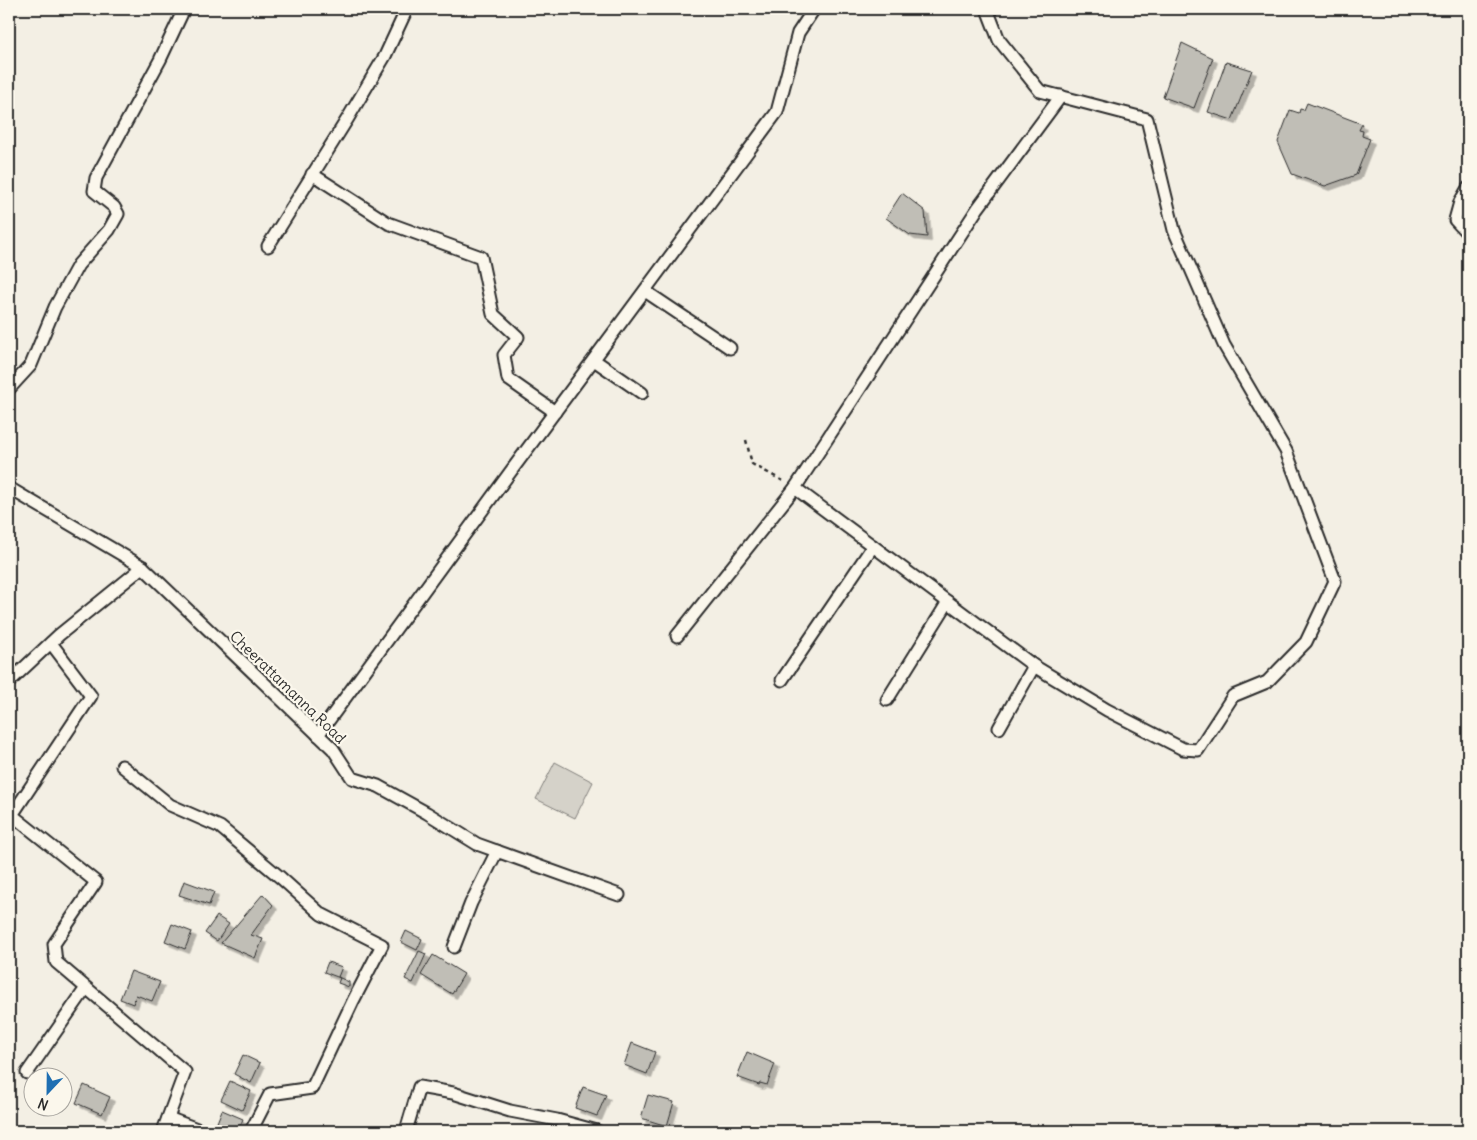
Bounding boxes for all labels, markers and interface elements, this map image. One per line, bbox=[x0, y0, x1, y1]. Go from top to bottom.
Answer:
street label: Cheerattamanna Road bbox=[226, 627, 350, 748]
north arrow bbox=[22, 1068, 72, 1118]
text: N bbox=[35, 1094, 51, 1114]

